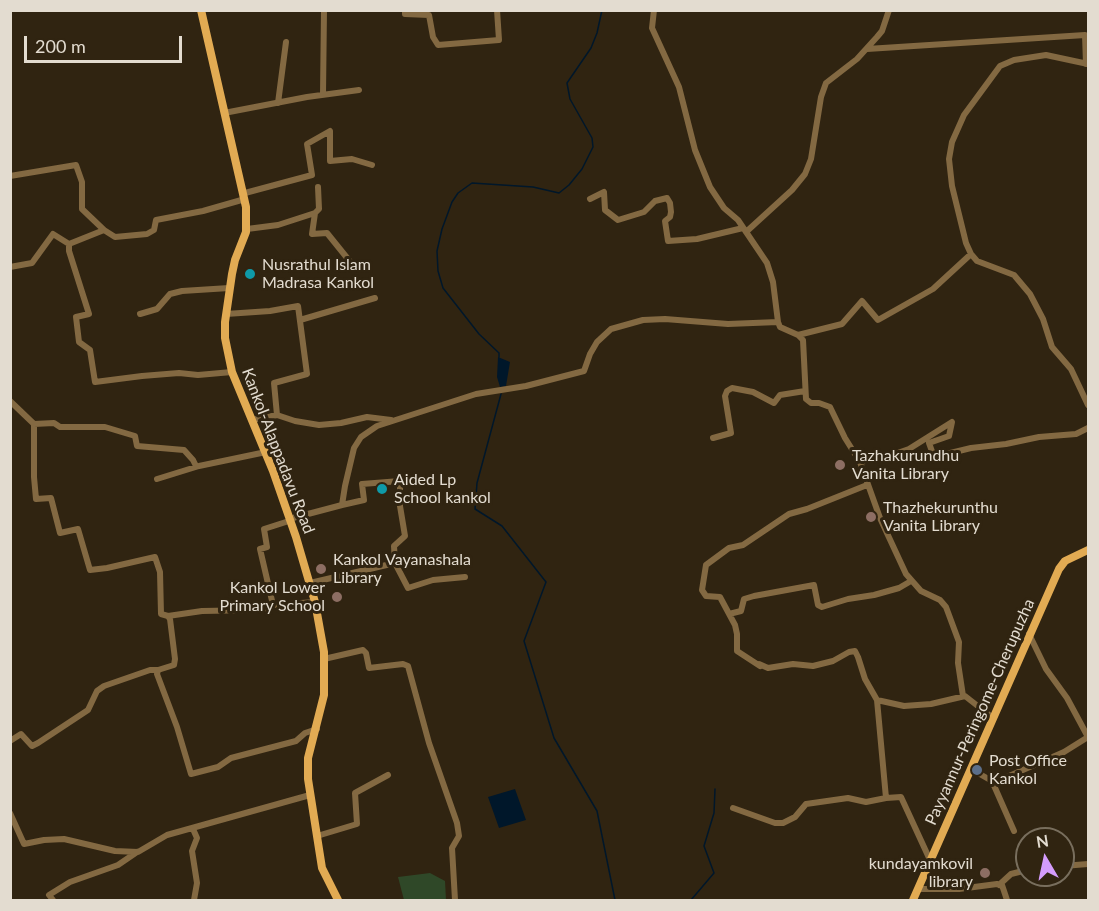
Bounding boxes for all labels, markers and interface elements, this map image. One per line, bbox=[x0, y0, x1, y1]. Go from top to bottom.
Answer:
scale bar bbox=[27, 24, 184, 62]
text: 200 m bbox=[35, 35, 86, 57]
place label: Nusrathul Islam Madrasa Kankol bbox=[262, 255, 374, 293]
marker: Nusrathul Islam Madrasa Kankol bbox=[243, 267, 257, 281]
street label: Kankol-Alappadavu Road bbox=[238, 365, 318, 537]
place label: Tazhakurundhu Vanita Library bbox=[852, 446, 959, 484]
marker: Tazhakurundhu Vanita Library bbox=[833, 458, 847, 472]
place label: Aided Lp School kankol bbox=[394, 470, 491, 508]
marker: Aided Lp School kankol bbox=[375, 482, 389, 496]
place label: Thazhekurunthu Vanita Library bbox=[883, 498, 998, 536]
marker: Thazhekurunthu Vanita Library bbox=[864, 510, 878, 524]
place label: Kankol Vayanashala Library bbox=[333, 550, 471, 588]
marker: Kankol Vayanashala Library bbox=[314, 562, 328, 576]
place label: Kankol Lower Primary School bbox=[219, 578, 325, 616]
marker: Kankol Lower Primary School bbox=[330, 590, 344, 604]
street label: Payyannur-Peringome-Cherupuzha bbox=[921, 596, 1039, 828]
place label: Post Office Kankol bbox=[989, 751, 1067, 789]
marker: Post Office Kankol bbox=[970, 763, 984, 777]
north arrow bbox=[1015, 827, 1075, 887]
text: N bbox=[1035, 830, 1050, 851]
place label: kundayamkovil library bbox=[869, 854, 973, 892]
marker: kundayamkovil library bbox=[978, 866, 992, 880]

